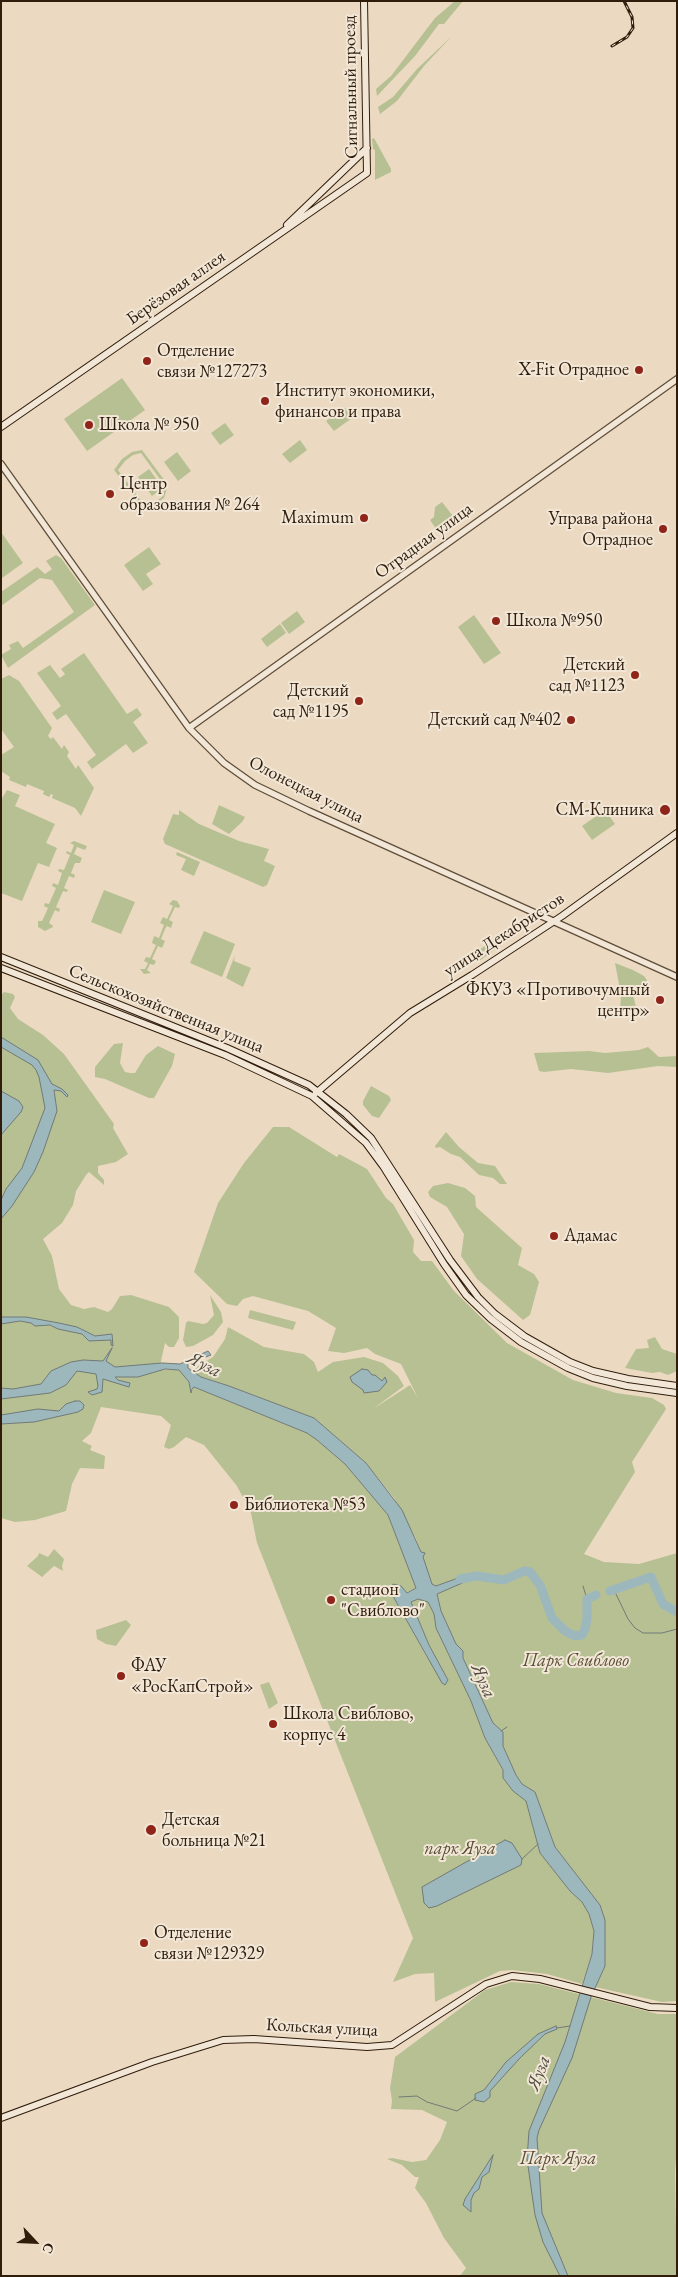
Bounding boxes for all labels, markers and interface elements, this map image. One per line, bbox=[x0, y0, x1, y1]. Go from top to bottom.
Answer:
street label: Сигнальный проезд bbox=[339, 15, 363, 159]
street label: Берёзовая аллея bbox=[122, 246, 230, 330]
place label: Отделение связи №127273 bbox=[157, 340, 267, 382]
marker: Отделение связи №127273 bbox=[141, 355, 153, 367]
place label: X-Fit Отрадное bbox=[518, 359, 629, 381]
marker: X-Fit Отрадное bbox=[633, 364, 645, 376]
place label: Институт экономики, финансов и права bbox=[275, 380, 435, 422]
marker: Институт экономики, финансов и права bbox=[259, 395, 271, 407]
place label: Школа № 950 bbox=[99, 414, 199, 436]
marker: Школа № 950 bbox=[83, 419, 95, 431]
place label: Центр образования № 264 bbox=[120, 473, 260, 516]
marker: Центр образования № 264 bbox=[104, 488, 116, 500]
street label: Отрадная улица bbox=[371, 498, 477, 584]
place label: Maximum bbox=[281, 507, 354, 529]
place label: Управа района Отрадное bbox=[548, 508, 653, 550]
marker: Maximum bbox=[358, 512, 370, 524]
marker: Управа района Отрадное bbox=[657, 523, 669, 535]
place label: Школа №950 bbox=[506, 610, 602, 632]
marker: Школа №950 bbox=[490, 615, 502, 627]
place label: Детский сад №1123 bbox=[549, 654, 625, 696]
marker: Детский сад №1123 bbox=[629, 669, 641, 681]
place label: Детский сад №1195 bbox=[273, 680, 349, 722]
marker: Детский сад №1195 bbox=[353, 695, 365, 707]
place label: Детский сад №402 bbox=[428, 709, 561, 731]
marker: Детский сад №402 bbox=[565, 714, 577, 726]
street label: Олонецкая улица bbox=[245, 752, 367, 828]
place label: СМ-Клиника bbox=[556, 799, 654, 821]
marker: СМ-Клиника bbox=[658, 803, 672, 817]
street label: улица Декабристов bbox=[440, 888, 568, 982]
street label: Сельскохозяйственная улица bbox=[65, 960, 267, 1058]
place label: ФКУЗ «Противочумный центр» bbox=[466, 979, 650, 1022]
marker: ФКУЗ «Противочумный центр» bbox=[654, 994, 666, 1006]
place label: Адамас bbox=[564, 1225, 618, 1247]
marker: Адамас bbox=[548, 1230, 560, 1242]
water label: Яуза bbox=[183, 1347, 225, 1383]
place label: Библиотека №53 bbox=[244, 1494, 366, 1516]
marker: Библиотека №53 bbox=[228, 1499, 240, 1511]
place label: стадион "Свиблово" bbox=[341, 1579, 425, 1622]
marker: стадион "Свиблово" bbox=[325, 1594, 337, 1606]
park label: Парк Свиблово bbox=[523, 1650, 629, 1672]
place label: ФАУ «РосКапСтрой» bbox=[131, 1655, 254, 1698]
water label: Яуза bbox=[465, 1660, 501, 1702]
marker: ФАУ «РосКапСтрой» bbox=[115, 1670, 127, 1682]
place label: Школа Свиблово, корпус 4 bbox=[283, 1703, 414, 1746]
marker: Школа Свиблово, корпус 4 bbox=[267, 1718, 279, 1730]
place label: Детская больница №21 bbox=[162, 1809, 266, 1852]
marker: Детская больница №21 bbox=[144, 1823, 158, 1837]
park label: парк Яуза bbox=[424, 1838, 496, 1860]
place label: Отделение связи №129329 bbox=[154, 1922, 264, 1965]
marker: Отделение связи №129329 bbox=[138, 1937, 150, 1949]
street label: Кольская улица bbox=[265, 2014, 379, 2042]
water label: Яуза bbox=[522, 2052, 556, 2094]
park label: Парк Яуза bbox=[520, 2148, 596, 2170]
north arrow bbox=[10, 2217, 60, 2267]
text: С bbox=[38, 2240, 59, 2257]

